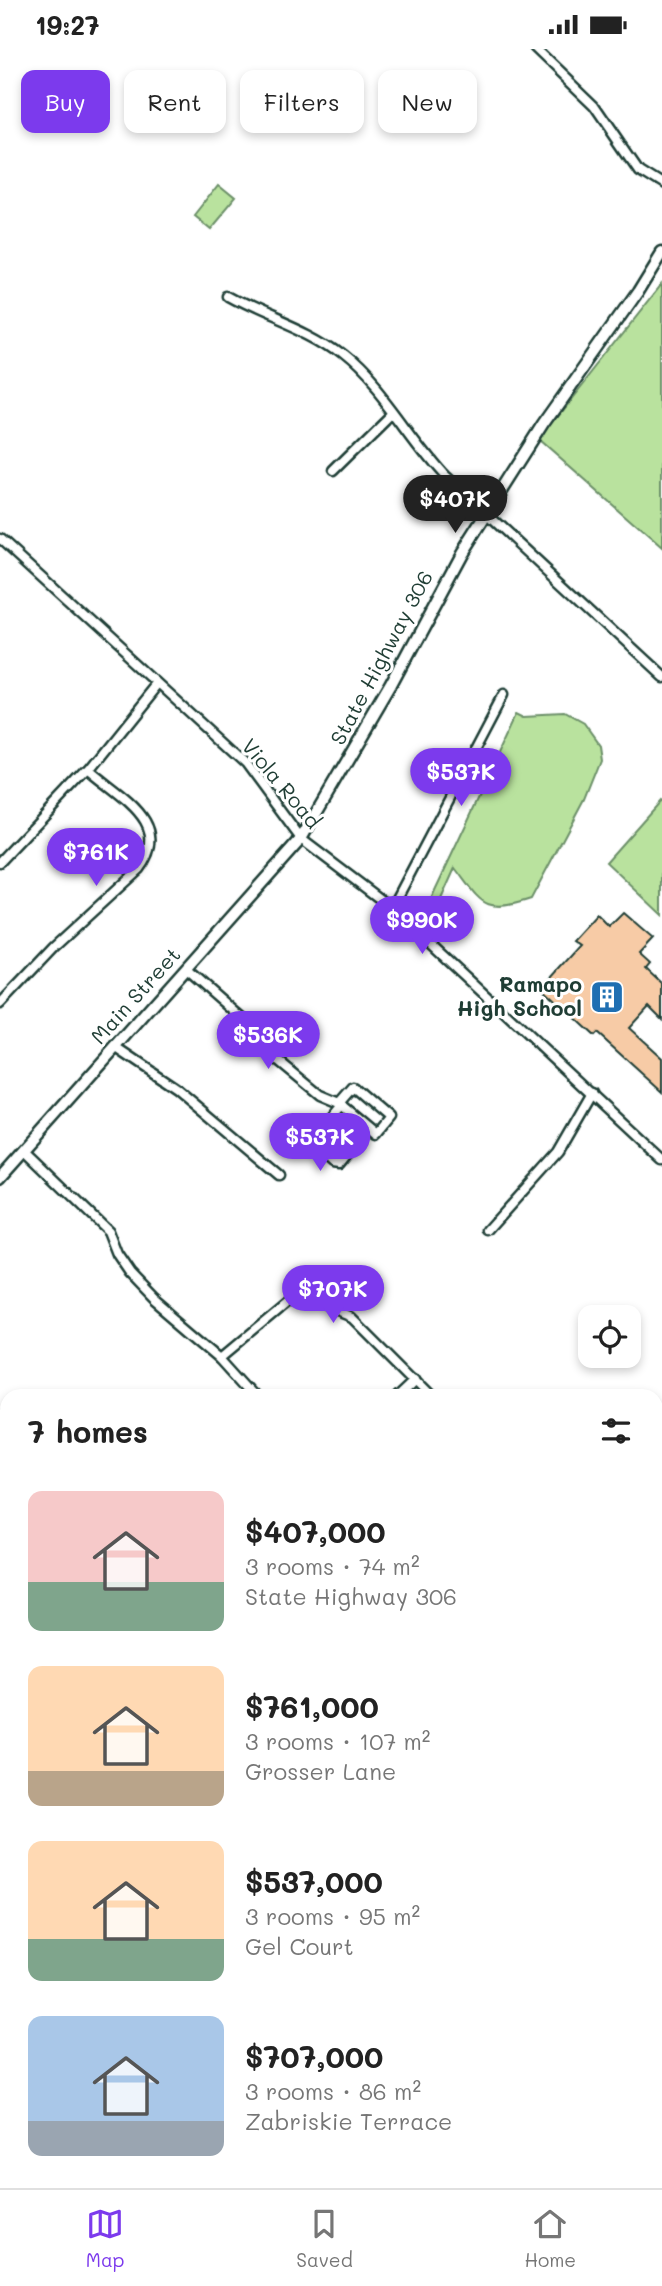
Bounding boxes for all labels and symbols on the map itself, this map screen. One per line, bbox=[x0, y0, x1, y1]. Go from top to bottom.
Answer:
pin: $407K bbox=[406, 475, 504, 535]
street label: State Highway 306 bbox=[323, 566, 438, 749]
street label: Viola Road bbox=[237, 732, 328, 834]
pin: $537K bbox=[412, 749, 510, 808]
pin: $761K bbox=[47, 829, 145, 888]
pin: $990K bbox=[373, 897, 471, 956]
street label: Main Street bbox=[84, 941, 186, 1049]
place label: Ramapo High School bbox=[457, 970, 582, 1021]
building icon: Ramapo High School bbox=[588, 978, 626, 1016]
pin: $536K bbox=[219, 1011, 317, 1071]
pin: $537K bbox=[271, 1113, 369, 1173]
pin: $707K bbox=[284, 1265, 382, 1325]

